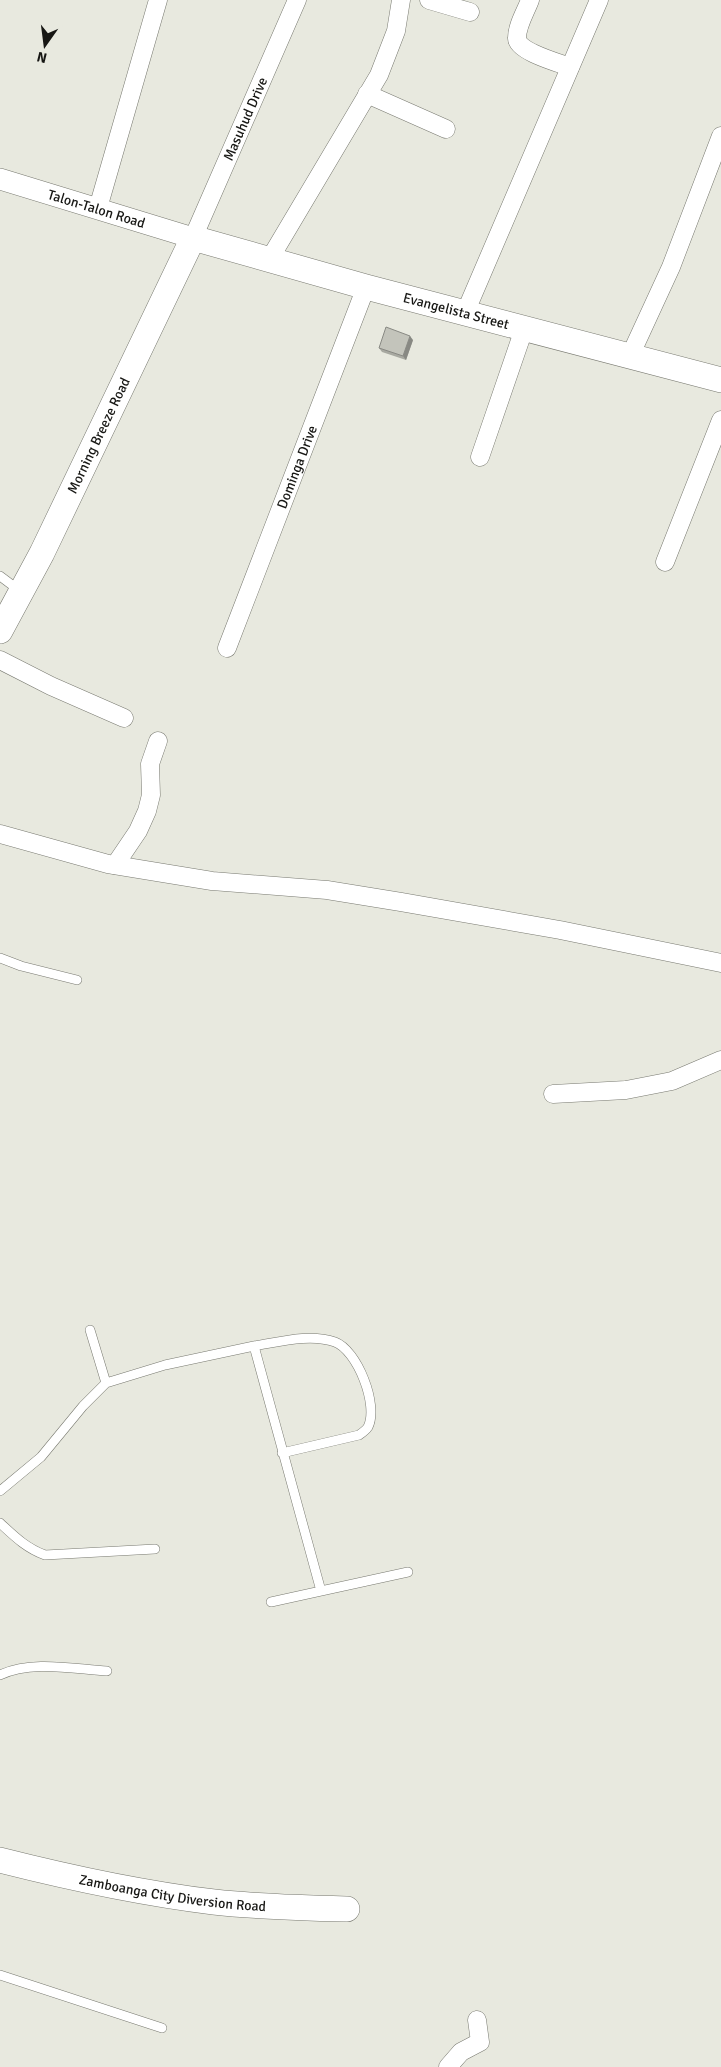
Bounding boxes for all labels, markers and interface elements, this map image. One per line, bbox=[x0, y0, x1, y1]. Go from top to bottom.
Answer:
north arrow bbox=[20, 20, 70, 70]
text: N bbox=[35, 48, 49, 67]
street label: Masuhud Drive bbox=[219, 75, 271, 163]
street label: Talon-Talon Road bbox=[46, 186, 147, 231]
street label: Evangelista Street bbox=[401, 289, 511, 333]
street label: Morning Breeze Road bbox=[63, 375, 133, 496]
street label: Dominga Drive bbox=[273, 423, 320, 511]
street label: Zamboanga City Diversion Road bbox=[78, 1870, 267, 1915]

